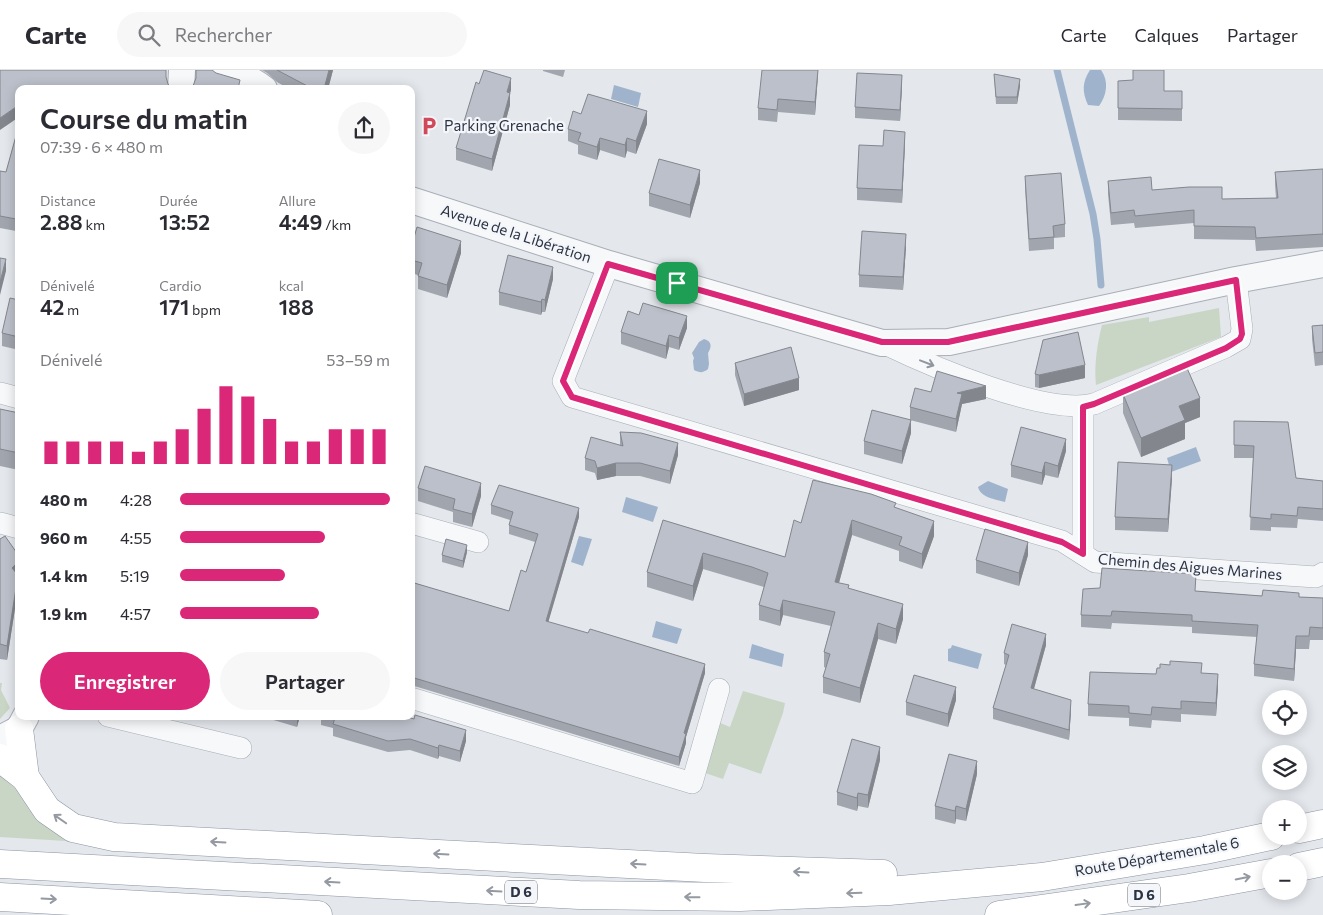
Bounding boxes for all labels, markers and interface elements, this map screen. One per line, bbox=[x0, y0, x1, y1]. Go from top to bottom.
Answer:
search box bbox=[117, 12, 467, 57]
text: Carte bbox=[25, 20, 87, 49]
icon: search bbox=[135, 21, 163, 49]
text: Rechercher bbox=[175, 23, 272, 46]
text: Carte bbox=[1061, 24, 1106, 46]
text: Calques bbox=[1134, 24, 1199, 46]
text: Partager bbox=[1227, 24, 1298, 46]
text: Course du matin bbox=[40, 101, 248, 135]
button: share bbox=[338, 102, 390, 154]
parking icon: Parking Grenache bbox=[418, 115, 440, 137]
place label: Parking Grenache bbox=[444, 116, 564, 134]
text: 07:39 · 6 × 480 m bbox=[40, 137, 163, 156]
text: Distance bbox=[40, 192, 96, 209]
text: Durée bbox=[159, 192, 198, 209]
text: Allure bbox=[279, 192, 316, 209]
street label: Avenue de la Libération bbox=[439, 200, 594, 266]
text: 2.88 bbox=[40, 209, 83, 234]
text: 13:52 bbox=[159, 209, 210, 234]
text: 4:49 bbox=[279, 209, 322, 234]
text: km bbox=[83, 216, 105, 233]
text: /km bbox=[322, 216, 351, 233]
pin bbox=[656, 262, 698, 304]
icon: arrive bbox=[663, 269, 691, 297]
text: Dénivelé bbox=[40, 277, 95, 294]
text: Cardio bbox=[159, 277, 202, 294]
text: kcal bbox=[279, 277, 304, 294]
text: 42 bbox=[40, 294, 64, 319]
text: 171 bbox=[159, 294, 189, 319]
text: 188 bbox=[279, 294, 314, 319]
text: m bbox=[64, 301, 79, 318]
text: bpm bbox=[189, 301, 221, 318]
text: Dénivelé bbox=[40, 350, 102, 369]
text: 53–59 m bbox=[326, 350, 390, 369]
one-way arrow bbox=[918, 359, 934, 368]
text: 480 m bbox=[40, 490, 87, 509]
text: 4:28 bbox=[120, 490, 152, 509]
text: 960 m bbox=[40, 528, 87, 547]
text: 4:55 bbox=[120, 528, 152, 547]
street label: Chemin des Aigues Marines bbox=[1097, 549, 1283, 583]
text: 1.4 km bbox=[40, 566, 87, 585]
text: 5:19 bbox=[120, 566, 150, 585]
text: 1.9 km bbox=[40, 604, 87, 623]
text: 4:57 bbox=[120, 604, 151, 623]
button: Enregistrer bbox=[40, 652, 210, 710]
button: Partager bbox=[220, 652, 390, 710]
map controls bbox=[1262, 690, 1307, 900]
button: locate bbox=[1262, 690, 1307, 735]
button: layers bbox=[1262, 745, 1307, 790]
button: + bbox=[1262, 800, 1307, 845]
one-way arrow bbox=[53, 814, 67, 824]
street label: Route Départementale 6 bbox=[1073, 833, 1240, 879]
one-way arrow bbox=[210, 838, 226, 847]
one-way arrow bbox=[433, 849, 449, 858]
button: − bbox=[1262, 855, 1307, 900]
one-way arrow bbox=[631, 860, 647, 869]
one-way arrow bbox=[793, 868, 809, 877]
one-way arrow bbox=[1235, 873, 1251, 882]
one-way arrow bbox=[324, 878, 340, 887]
road number: D 6 bbox=[505, 880, 537, 904]
road number: D 6 bbox=[1128, 884, 1160, 906]
one-way arrow bbox=[486, 886, 502, 895]
one-way arrow bbox=[846, 888, 862, 897]
one-way arrow bbox=[684, 892, 700, 901]
one-way arrow bbox=[40, 895, 56, 904]
one-way arrow bbox=[1074, 898, 1090, 908]

